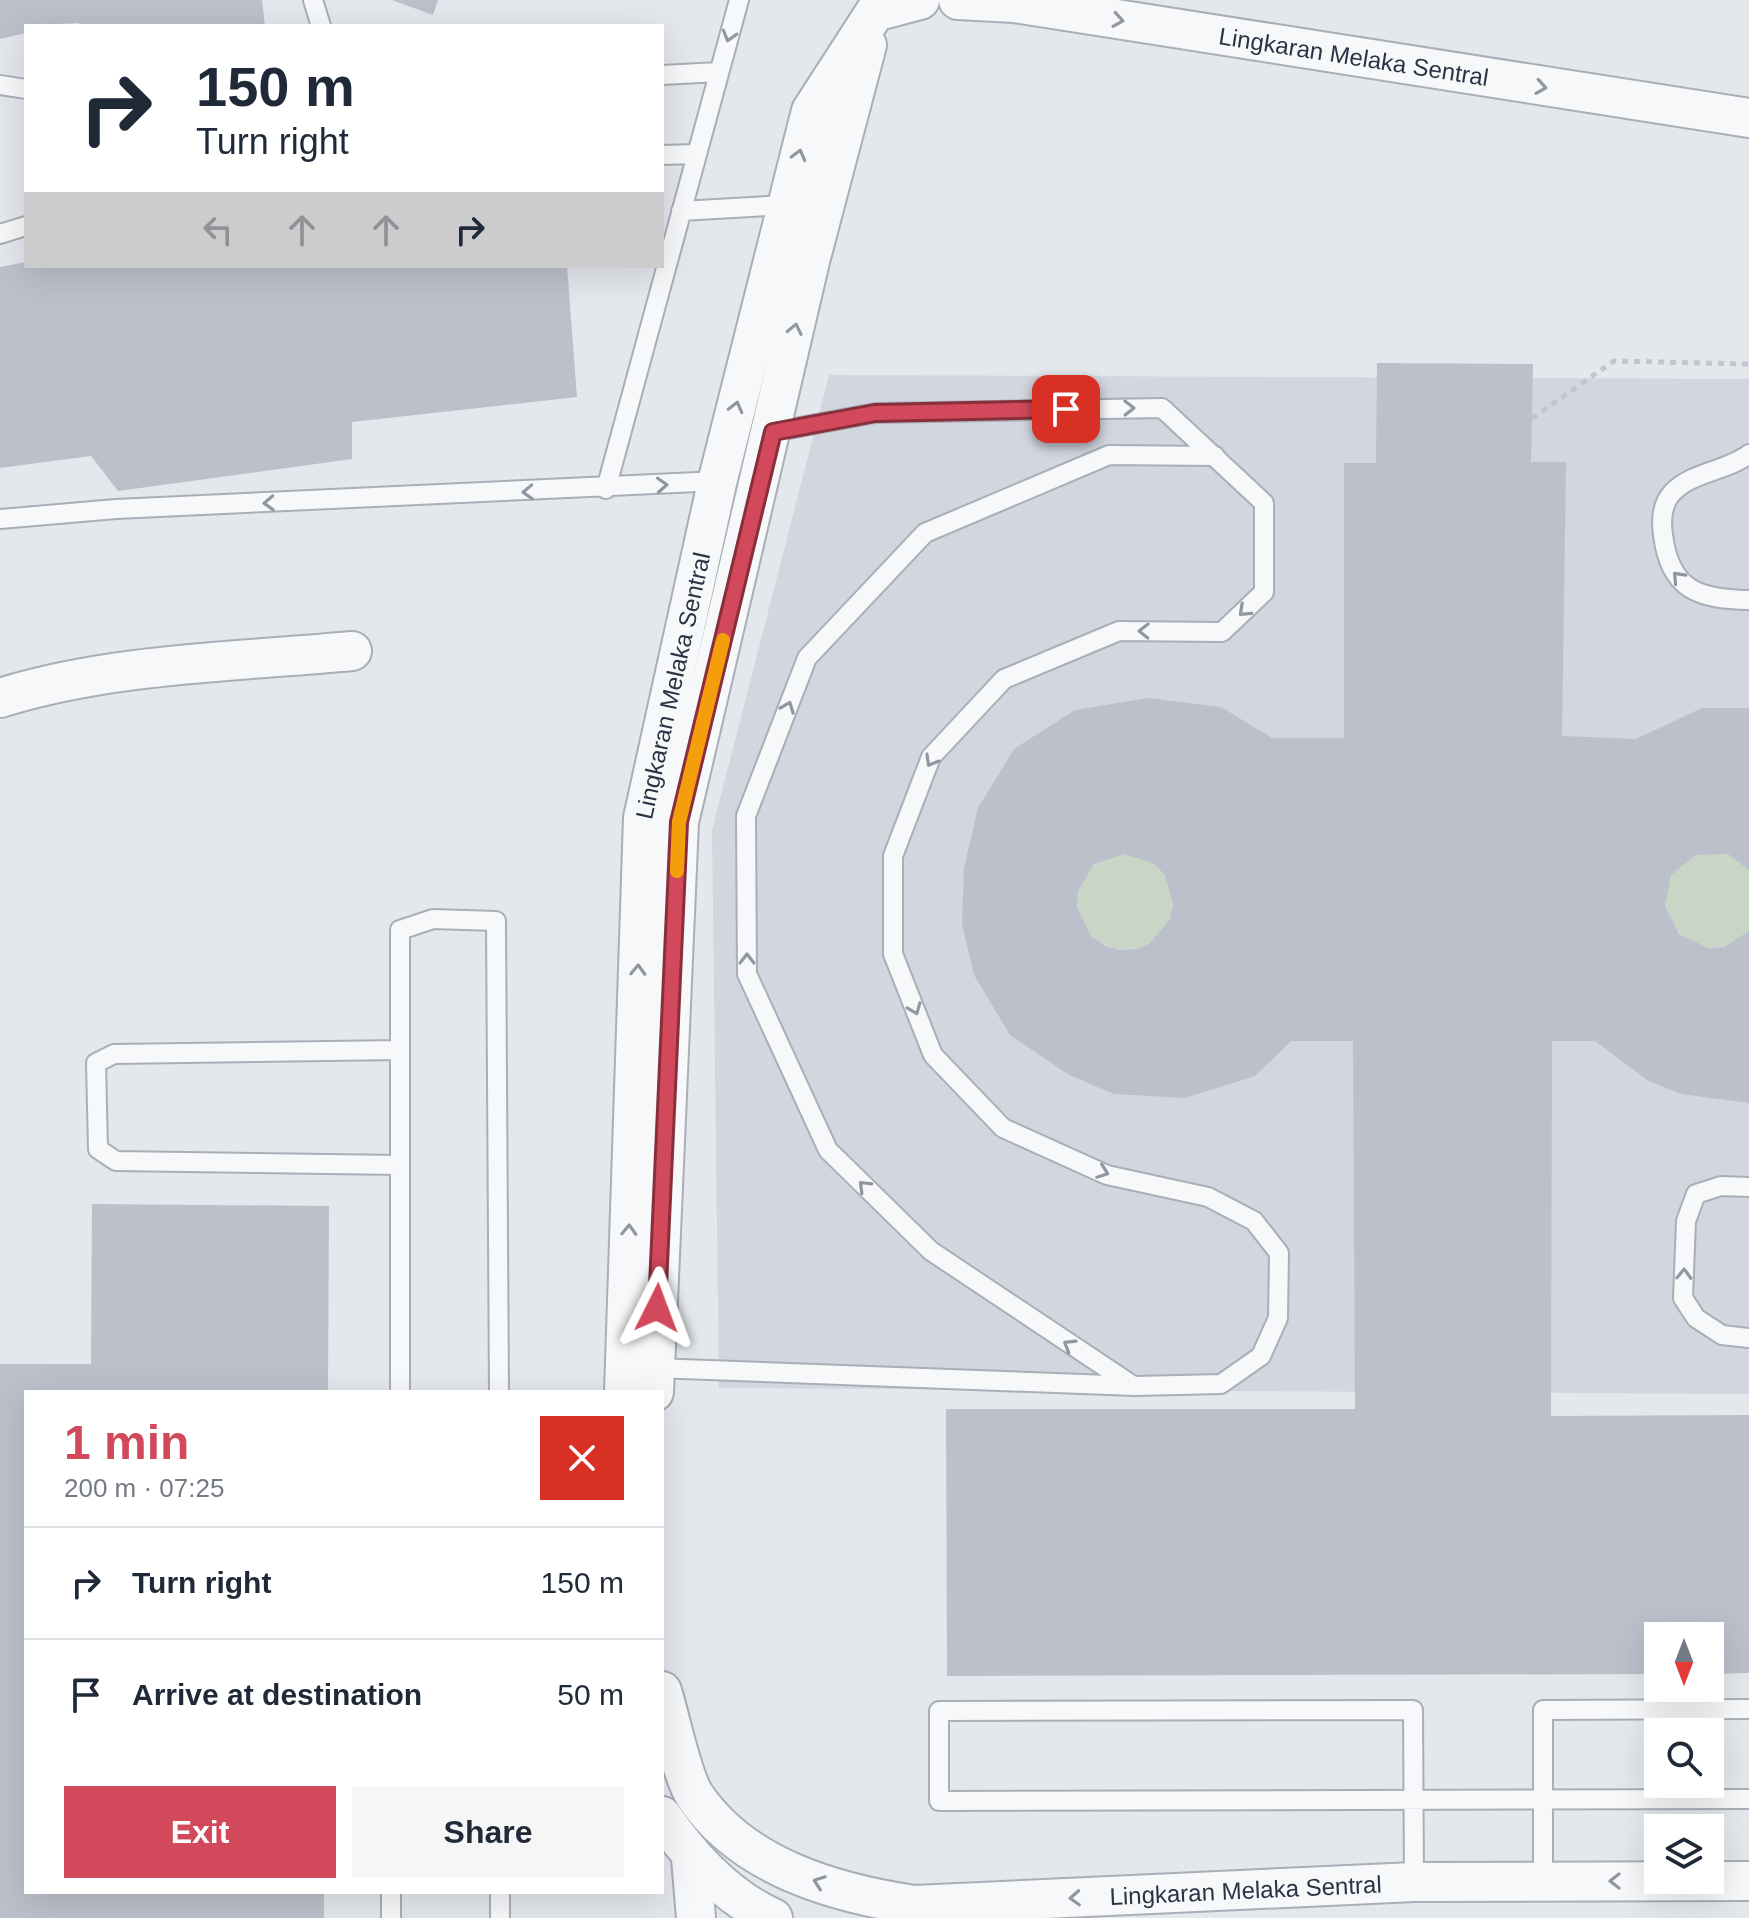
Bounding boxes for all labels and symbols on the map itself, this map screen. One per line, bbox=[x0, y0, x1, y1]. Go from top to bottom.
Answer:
one-way arrow bbox=[1111, 11, 1125, 28]
street label: Lingkaran Melaka Sentral bbox=[1217, 22, 1490, 91]
one-way arrow bbox=[722, 29, 738, 42]
one-way arrow bbox=[1534, 78, 1548, 95]
one-way arrow bbox=[789, 149, 806, 163]
one-way arrow bbox=[786, 322, 803, 336]
pin bbox=[1032, 375, 1100, 443]
one-way arrow bbox=[1123, 399, 1136, 417]
one-way arrow bbox=[726, 401, 743, 415]
one-way arrow bbox=[656, 477, 669, 494]
one-way arrow bbox=[521, 483, 534, 500]
one-way arrow bbox=[262, 494, 275, 511]
street label: Lingkaran Melaka Sentral bbox=[630, 550, 715, 821]
one-way arrow bbox=[1673, 572, 1688, 586]
one-way arrow bbox=[1239, 601, 1254, 615]
one-way arrow bbox=[1137, 622, 1150, 640]
one-way arrow bbox=[778, 701, 795, 715]
one-way arrow bbox=[925, 752, 941, 767]
one-way arrow bbox=[738, 952, 755, 965]
one-way arrow bbox=[630, 963, 647, 976]
one-way arrow bbox=[905, 1001, 922, 1015]
one-way arrow bbox=[1095, 1162, 1109, 1179]
one-way arrow bbox=[859, 1181, 874, 1195]
one-way arrow bbox=[621, 1223, 638, 1236]
position arrow bbox=[615, 1266, 699, 1350]
one-way arrow bbox=[1675, 1267, 1692, 1280]
one-way arrow bbox=[1063, 1339, 1078, 1354]
north arrow bbox=[1644, 1622, 1724, 1702]
street label: Lingkaran Melaka Sentral bbox=[1109, 1870, 1382, 1909]
one-way arrow bbox=[1608, 1872, 1621, 1890]
one-way arrow bbox=[813, 1875, 827, 1892]
one-way arrow bbox=[1068, 1889, 1081, 1906]

